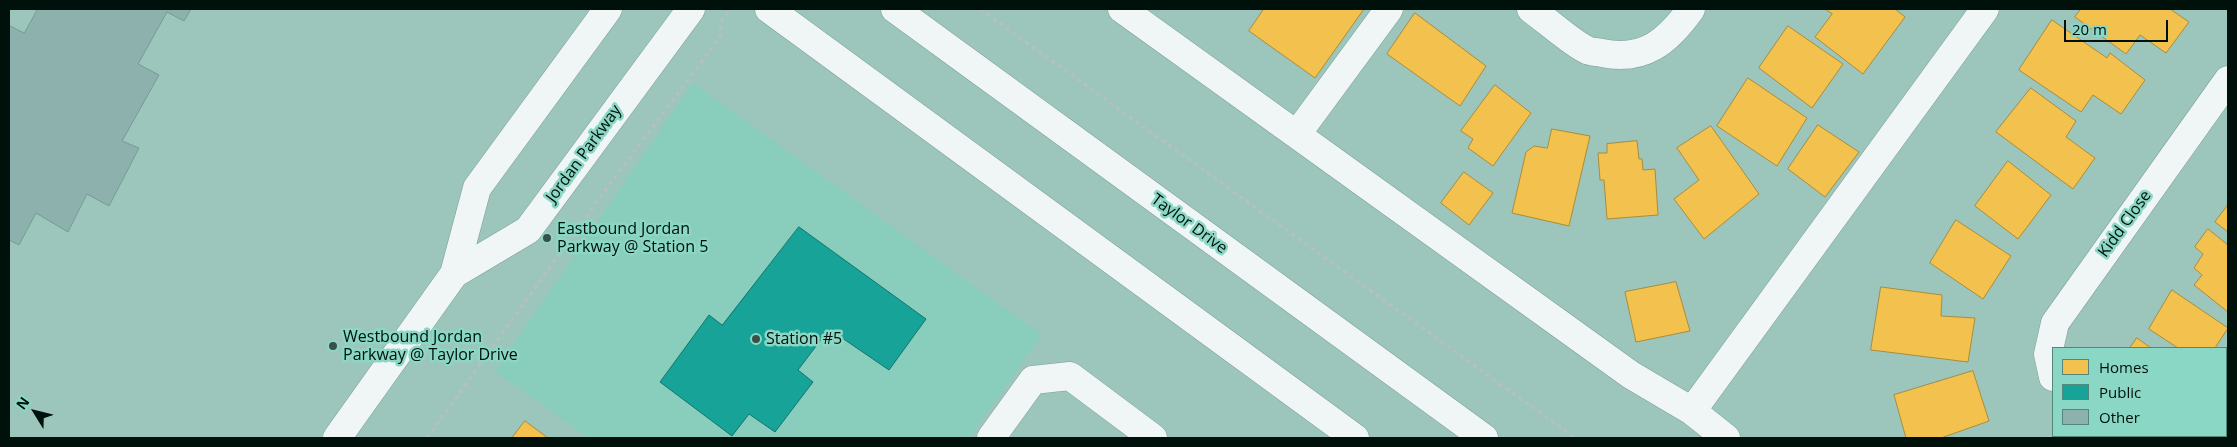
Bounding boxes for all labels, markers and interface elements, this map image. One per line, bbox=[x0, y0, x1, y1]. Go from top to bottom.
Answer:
scale bar bbox=[2067, 10, 2171, 42]
text: 20 m bbox=[2072, 19, 2107, 39]
street label: Jordan Parkway bbox=[542, 101, 626, 207]
street label: Kidd Close bbox=[2094, 187, 2156, 261]
street label: Taylor Drive bbox=[1147, 190, 1231, 258]
place label: Eastbound Jordan Parkway @ Station 5 bbox=[557, 219, 708, 257]
marker: Eastbound Jordan Parkway @ Station 5 bbox=[541, 232, 553, 244]
place label: Westbound Jordan Parkway @ Taylor Drive bbox=[343, 327, 518, 365]
place label: Station #5 bbox=[766, 329, 842, 349]
marker: Station #5 bbox=[750, 333, 762, 345]
marker: Westbound Jordan Parkway @ Taylor Drive bbox=[327, 340, 339, 352]
legend bbox=[2052, 347, 2227, 437]
text: Homes bbox=[2099, 357, 2149, 377]
text: Public bbox=[2099, 382, 2141, 402]
north arrow bbox=[10, 387, 60, 437]
text: N bbox=[11, 393, 33, 413]
text: Other bbox=[2099, 407, 2140, 427]

